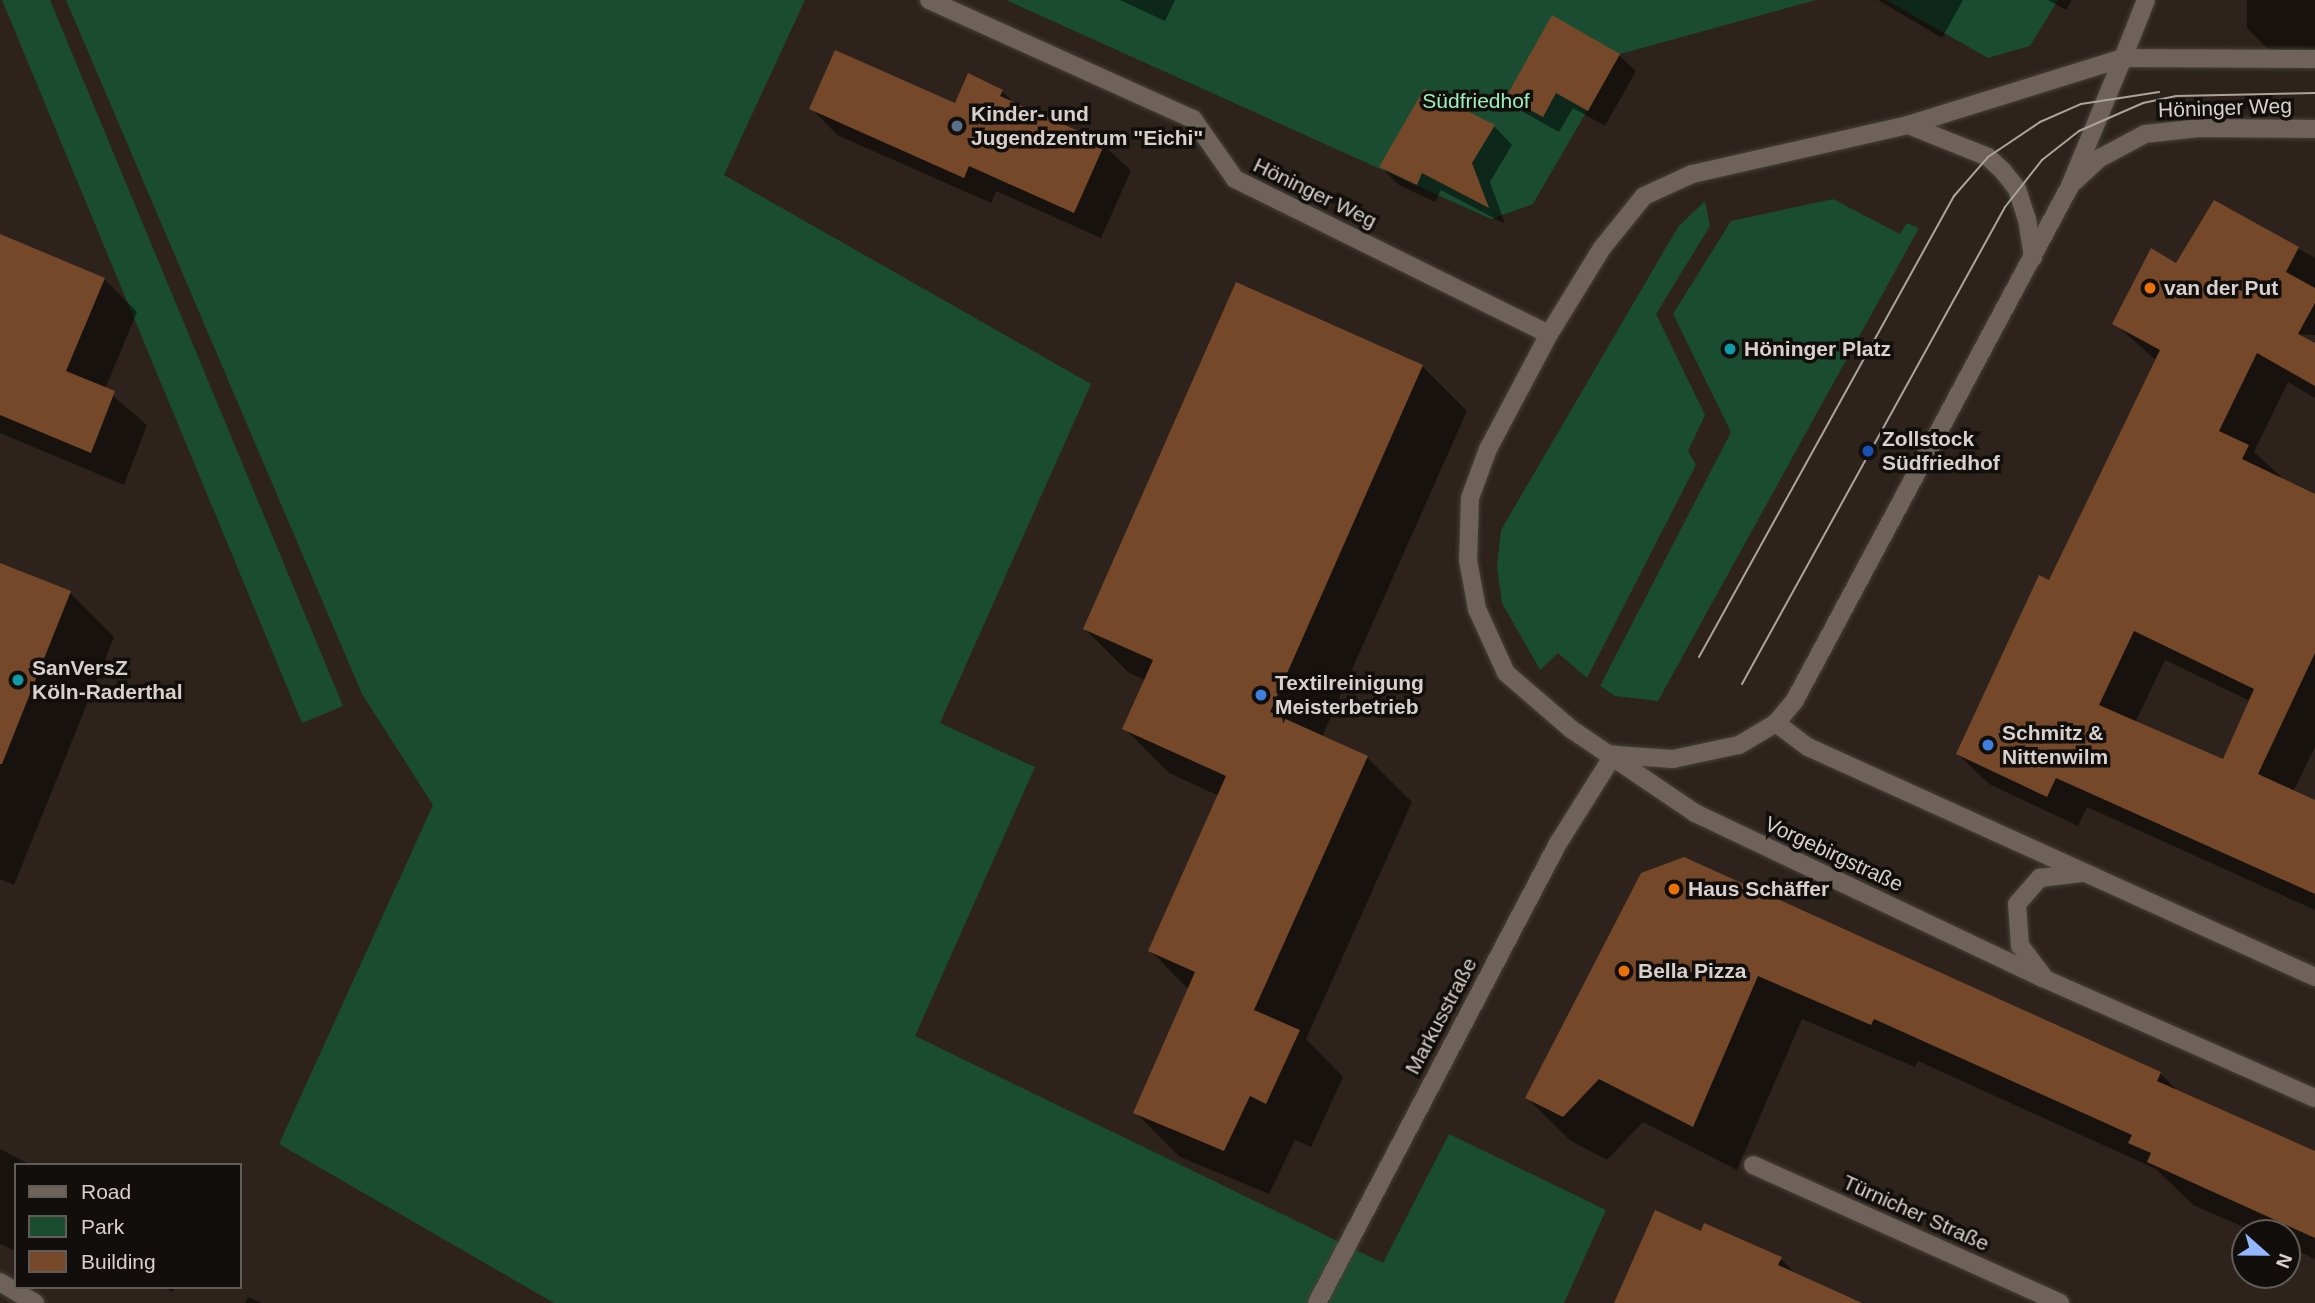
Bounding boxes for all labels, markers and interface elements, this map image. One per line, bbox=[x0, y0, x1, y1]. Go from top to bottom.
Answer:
park label: Südfriedhof bbox=[1422, 88, 1530, 114]
street label: Höninger Weg bbox=[2158, 93, 2292, 123]
place label: Kinder- und Jugendzentrum "Eichi" bbox=[971, 101, 1203, 151]
marker: Kinder- und Jugendzentrum "Eichi" bbox=[949, 118, 965, 134]
street label: Höninger Weg bbox=[1249, 152, 1381, 234]
place label: van der Put bbox=[2164, 275, 2278, 301]
marker: van der Put bbox=[2142, 280, 2158, 296]
place label: Höninger Platz bbox=[1744, 336, 1891, 362]
marker: Höninger Platz bbox=[1722, 341, 1738, 357]
place label: Zollstock Südfriedhof bbox=[1882, 426, 2000, 476]
marker: Zollstock Südfriedhof bbox=[1860, 443, 1876, 459]
place label: SanVersZ Köln-Raderthal bbox=[32, 655, 183, 705]
place label: Textilreinigung Meisterbetrieb bbox=[1275, 670, 1424, 720]
marker: SanVersZ Köln-Raderthal bbox=[10, 672, 26, 688]
marker: Textilreinigung Meisterbetrieb bbox=[1253, 687, 1269, 703]
place label: Schmitz & Nittenwilm bbox=[2002, 720, 2108, 770]
marker: Schmitz & Nittenwilm bbox=[1980, 737, 1996, 753]
street label: Vorgebirgstraße bbox=[1761, 811, 1907, 897]
place label: Haus Schäffer bbox=[1688, 876, 1829, 902]
marker: Haus Schäffer bbox=[1666, 881, 1682, 897]
street label: Markusstraße bbox=[1400, 953, 1482, 1079]
place label: Bella Pizza bbox=[1638, 958, 1747, 984]
marker: Bella Pizza bbox=[1616, 963, 1632, 979]
legend bbox=[14, 1163, 242, 1289]
street label: Türnicher Straße bbox=[1839, 1169, 1993, 1257]
text: Road bbox=[81, 1180, 131, 1203]
text: Park bbox=[81, 1215, 124, 1238]
north arrow bbox=[2231, 1219, 2301, 1289]
text: Building bbox=[81, 1250, 156, 1273]
text: N bbox=[2272, 1251, 2296, 1271]

